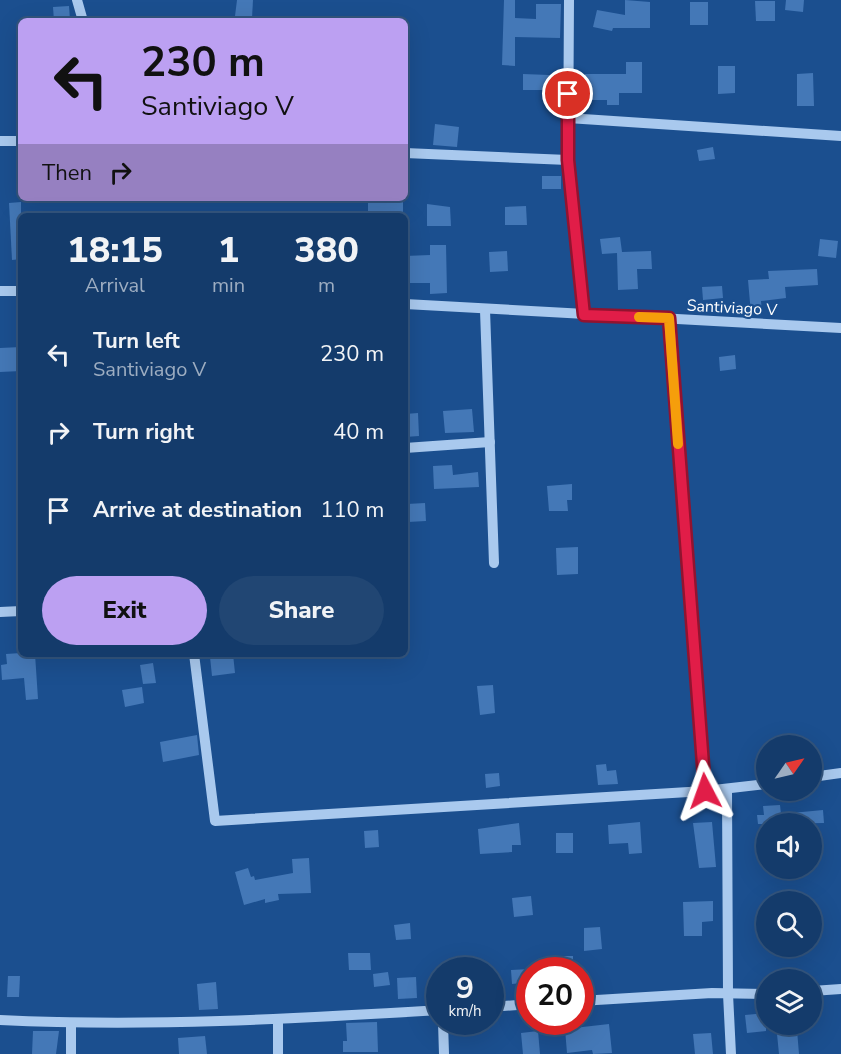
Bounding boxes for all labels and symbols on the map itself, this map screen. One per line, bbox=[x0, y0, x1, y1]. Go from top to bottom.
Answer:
pin bbox=[542, 68, 593, 119]
street label: Santiviago V bbox=[686, 295, 779, 321]
north arrow bbox=[756, 735, 822, 801]
position arrow bbox=[673, 759, 737, 823]
speed limit sign: 20 bbox=[516, 957, 594, 1035]

